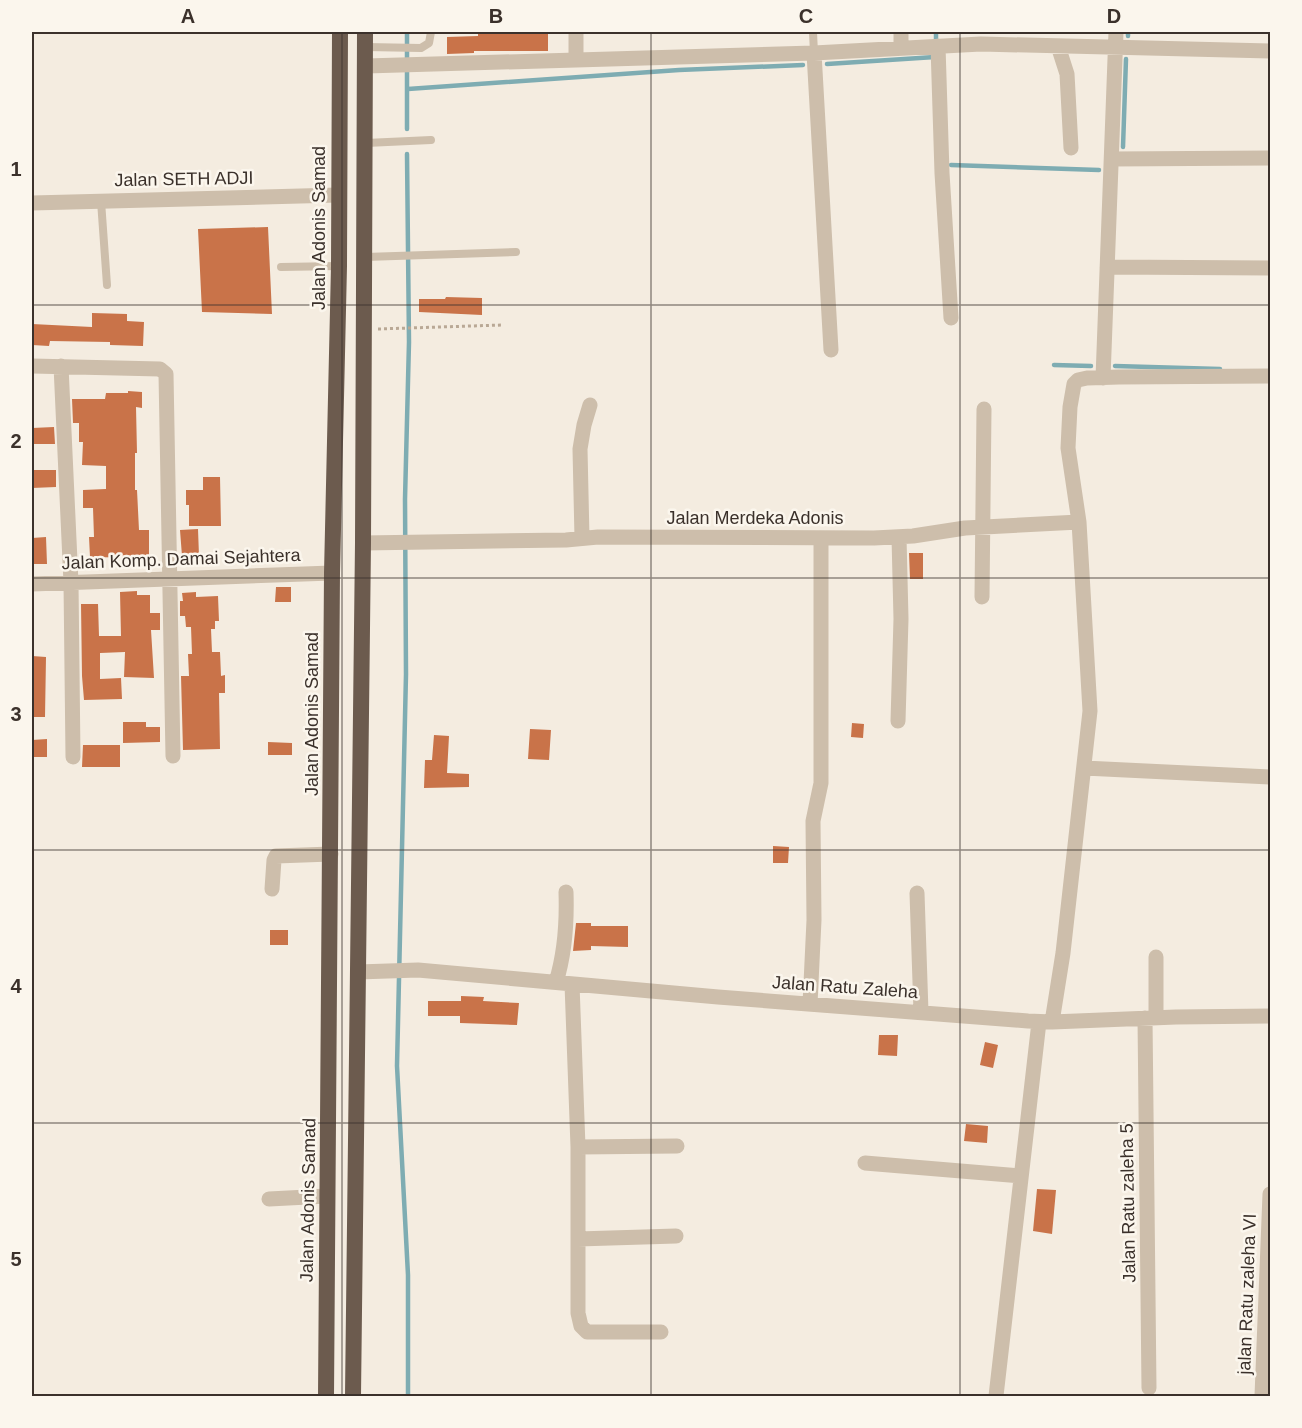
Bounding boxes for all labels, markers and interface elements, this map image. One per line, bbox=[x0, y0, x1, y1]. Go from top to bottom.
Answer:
text: A bbox=[181, 5, 195, 27]
text: B bbox=[489, 5, 503, 27]
text: C bbox=[799, 5, 813, 27]
text: D bbox=[1107, 5, 1121, 27]
street label: Jalan Adonis Samad bbox=[309, 146, 329, 310]
text: 1 bbox=[10, 158, 22, 180]
street label: Jalan SETH ADJI bbox=[114, 168, 254, 190]
text: 2 bbox=[10, 430, 22, 452]
street label: Jalan Merdeka Adonis bbox=[666, 508, 844, 528]
street label: Jalan Komp. Damai Sejahtera bbox=[61, 545, 302, 573]
street label: Jalan Adonis Samad bbox=[302, 632, 322, 796]
text: 3 bbox=[10, 703, 22, 725]
street label: Jalan Ratu Zaleha bbox=[771, 972, 920, 1002]
text: 4 bbox=[10, 975, 22, 997]
street label: Jalan Adonis Samad bbox=[297, 1118, 319, 1282]
street label: Jalan Ratu zaleha 5 bbox=[1117, 1123, 1139, 1283]
street label: jalan Ratu zaleha VI bbox=[1234, 1213, 1260, 1376]
text: 5 bbox=[10, 1248, 22, 1270]

